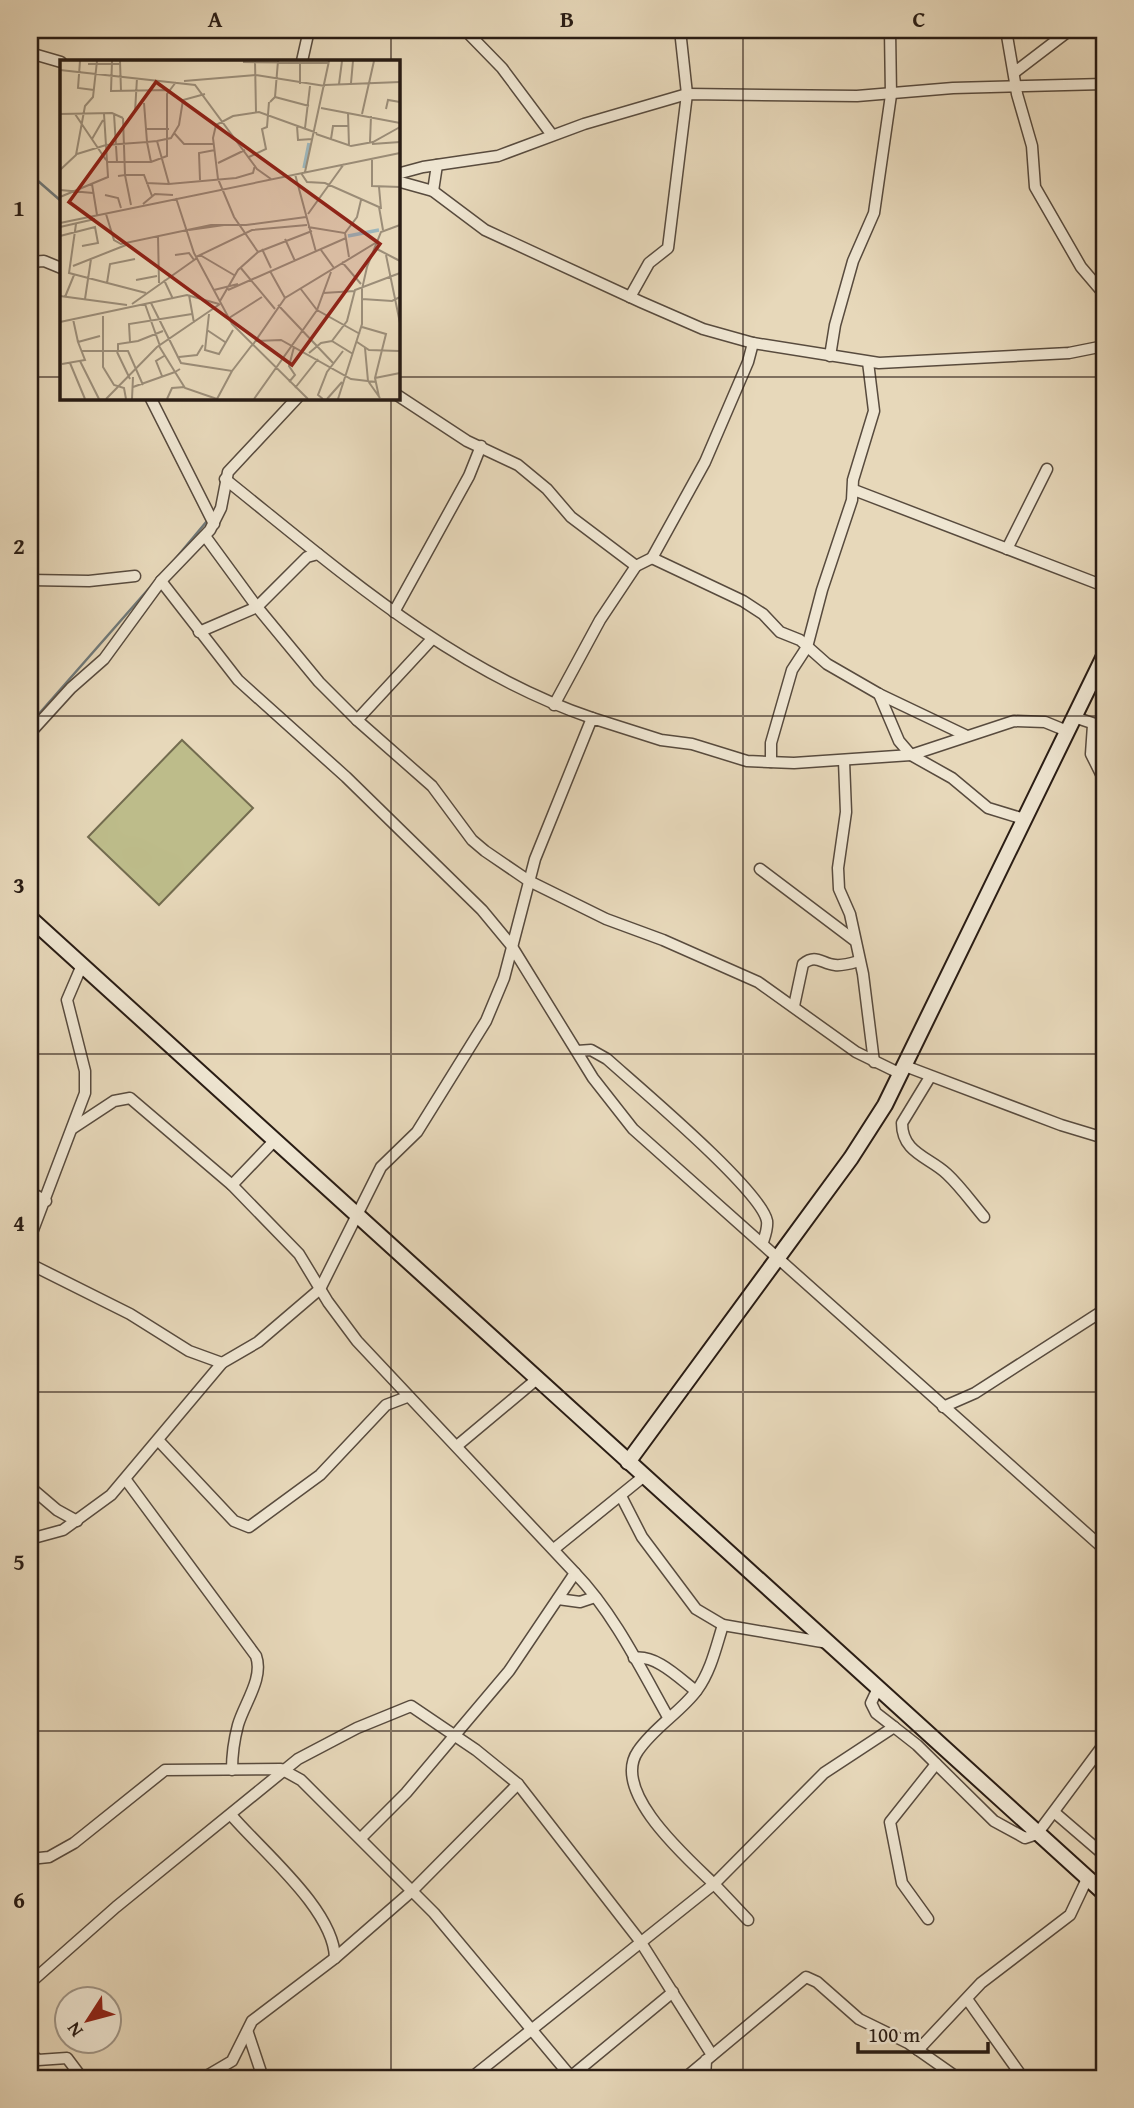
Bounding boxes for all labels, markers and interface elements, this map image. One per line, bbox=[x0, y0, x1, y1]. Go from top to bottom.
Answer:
text: A bbox=[208, 2, 223, 35]
text: B bbox=[560, 2, 574, 35]
text: C bbox=[912, 2, 926, 35]
inset map bbox=[60, 60, 399, 399]
text: 1 bbox=[13, 191, 25, 224]
text: 2 bbox=[13, 529, 25, 562]
text: 3 bbox=[13, 868, 25, 901]
text: 4 bbox=[13, 1206, 25, 1239]
text: 5 bbox=[13, 1545, 25, 1578]
text: 6 bbox=[13, 1883, 25, 1916]
north arrow bbox=[52, 1986, 122, 2056]
scale bar bbox=[858, 2010, 987, 2054]
text: N bbox=[59, 2016, 89, 2043]
text: 100 m bbox=[868, 2019, 920, 2050]

